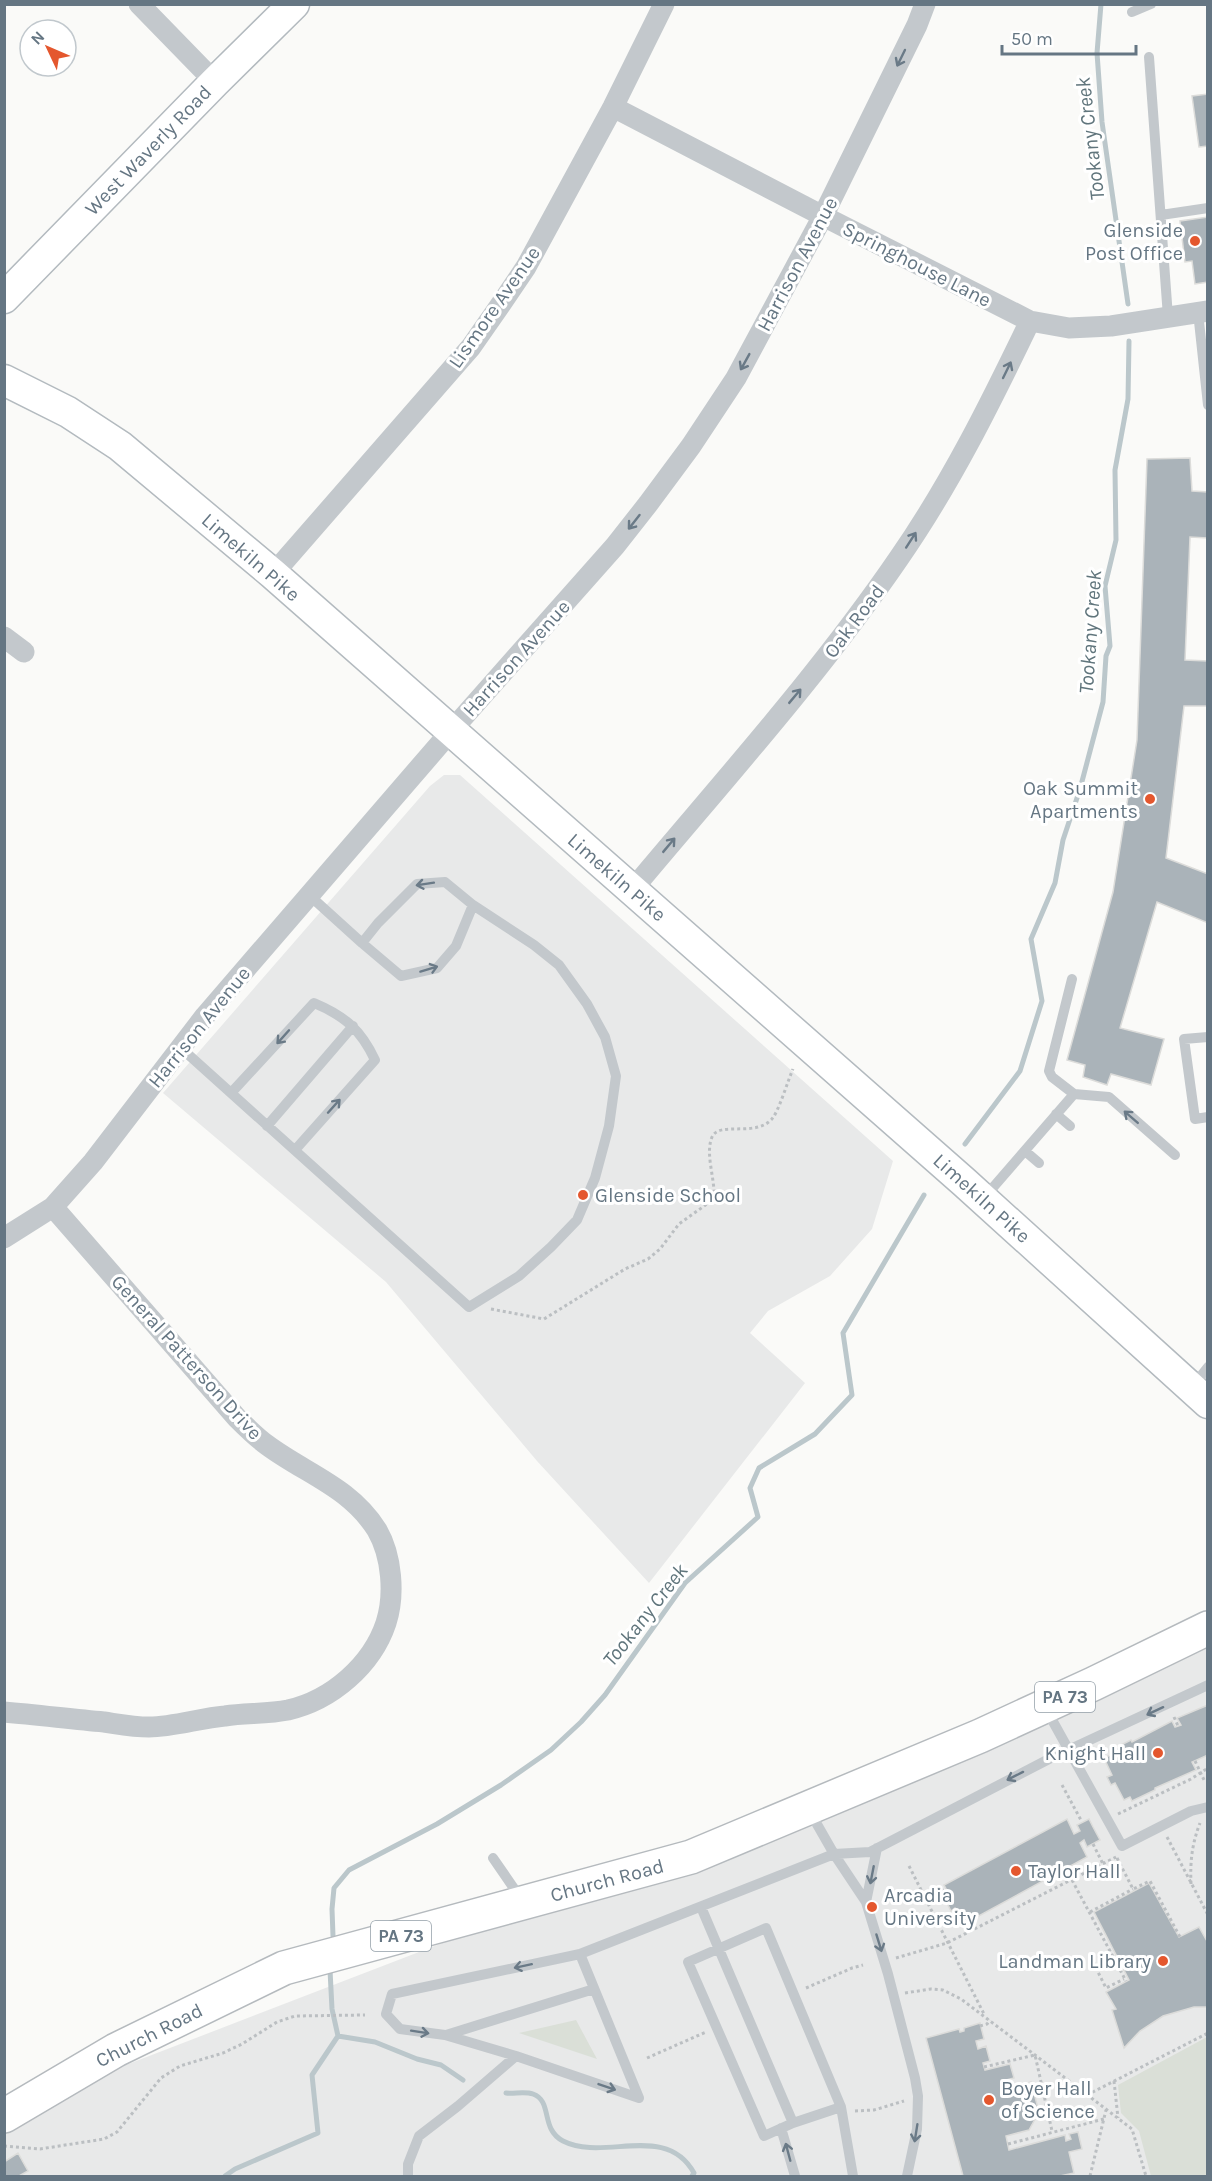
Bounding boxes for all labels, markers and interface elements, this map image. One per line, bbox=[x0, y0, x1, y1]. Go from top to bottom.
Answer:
north arrow bbox=[18, 18, 78, 78]
scale bar bbox=[1002, 18, 1136, 56]
text: N bbox=[27, 27, 48, 49]
text: 50 m bbox=[1011, 28, 1053, 50]
one-way arrow bbox=[894, 48, 906, 66]
water label: Tookany Creek bbox=[1071, 76, 1109, 202]
street label: West Waverly Road bbox=[80, 81, 216, 220]
street label: Harrison Avenue bbox=[752, 193, 843, 335]
street label: Springhouse Lane bbox=[839, 217, 995, 312]
place label: Glenside Post Office bbox=[1085, 219, 1183, 265]
marker: Glenside Post Office bbox=[1188, 234, 1202, 248]
street label: Lismore Avenue bbox=[444, 242, 545, 373]
one-way arrow bbox=[739, 353, 751, 370]
one-way arrow bbox=[1001, 361, 1013, 379]
street label: Limekiln Pike bbox=[197, 509, 304, 606]
one-way arrow bbox=[627, 514, 640, 530]
one-way arrow bbox=[905, 531, 918, 548]
water label: Tookany Creek bbox=[1074, 569, 1106, 695]
street label: Oak Road bbox=[819, 580, 889, 663]
street label: Harrison Avenue bbox=[458, 595, 575, 721]
one-way arrow bbox=[788, 689, 802, 704]
place label: Oak Summit Apartments bbox=[1023, 777, 1138, 823]
marker: Oak Summit Apartments bbox=[1143, 792, 1157, 806]
street label: Limekiln Pike bbox=[563, 829, 670, 926]
one-way arrow bbox=[662, 838, 676, 853]
one-way arrow bbox=[416, 879, 435, 890]
street label: Harrison Avenue bbox=[144, 962, 255, 1092]
one-way arrow bbox=[419, 963, 438, 974]
one-way arrow bbox=[276, 1029, 290, 1044]
one-way arrow bbox=[327, 1099, 341, 1114]
one-way arrow bbox=[1124, 1110, 1139, 1124]
street label: Limekiln Pike bbox=[928, 1149, 1035, 1248]
place label: Glenside School bbox=[595, 1184, 741, 1207]
marker: Glenside School bbox=[576, 1188, 590, 1202]
street label: General Patterson Drive bbox=[107, 1270, 267, 1444]
water label: Tookany Creek bbox=[597, 1559, 693, 1671]
road number: PA 73 bbox=[1035, 1682, 1095, 1712]
one-way arrow bbox=[1146, 1705, 1164, 1717]
place label: Knight Hall bbox=[1045, 1742, 1146, 1765]
marker: Knight Hall bbox=[1151, 1746, 1165, 1760]
one-way arrow bbox=[1007, 1771, 1025, 1782]
street label: Church Road bbox=[548, 1854, 667, 1907]
place label: Taylor Hall bbox=[1028, 1860, 1121, 1883]
marker: Taylor Hall bbox=[1009, 1864, 1023, 1878]
one-way arrow bbox=[866, 1865, 877, 1884]
place label: Arcadia University bbox=[884, 1884, 976, 1930]
marker: Arcadia University bbox=[865, 1900, 879, 1914]
road number: PA 73 bbox=[371, 1921, 431, 1951]
one-way arrow bbox=[874, 1933, 885, 1952]
place label: Landman Library bbox=[998, 1950, 1151, 1973]
marker: Landman Library bbox=[1156, 1954, 1170, 1968]
one-way arrow bbox=[514, 1961, 533, 1973]
street label: Church Road bbox=[92, 1999, 207, 2072]
one-way arrow bbox=[410, 2026, 430, 2037]
place label: Boyer Hall of Science bbox=[1001, 2077, 1095, 2123]
one-way arrow bbox=[597, 2082, 616, 2093]
marker: Boyer Hall of Science bbox=[982, 2093, 996, 2107]
one-way arrow bbox=[910, 2122, 921, 2142]
one-way arrow bbox=[782, 2143, 793, 2162]

